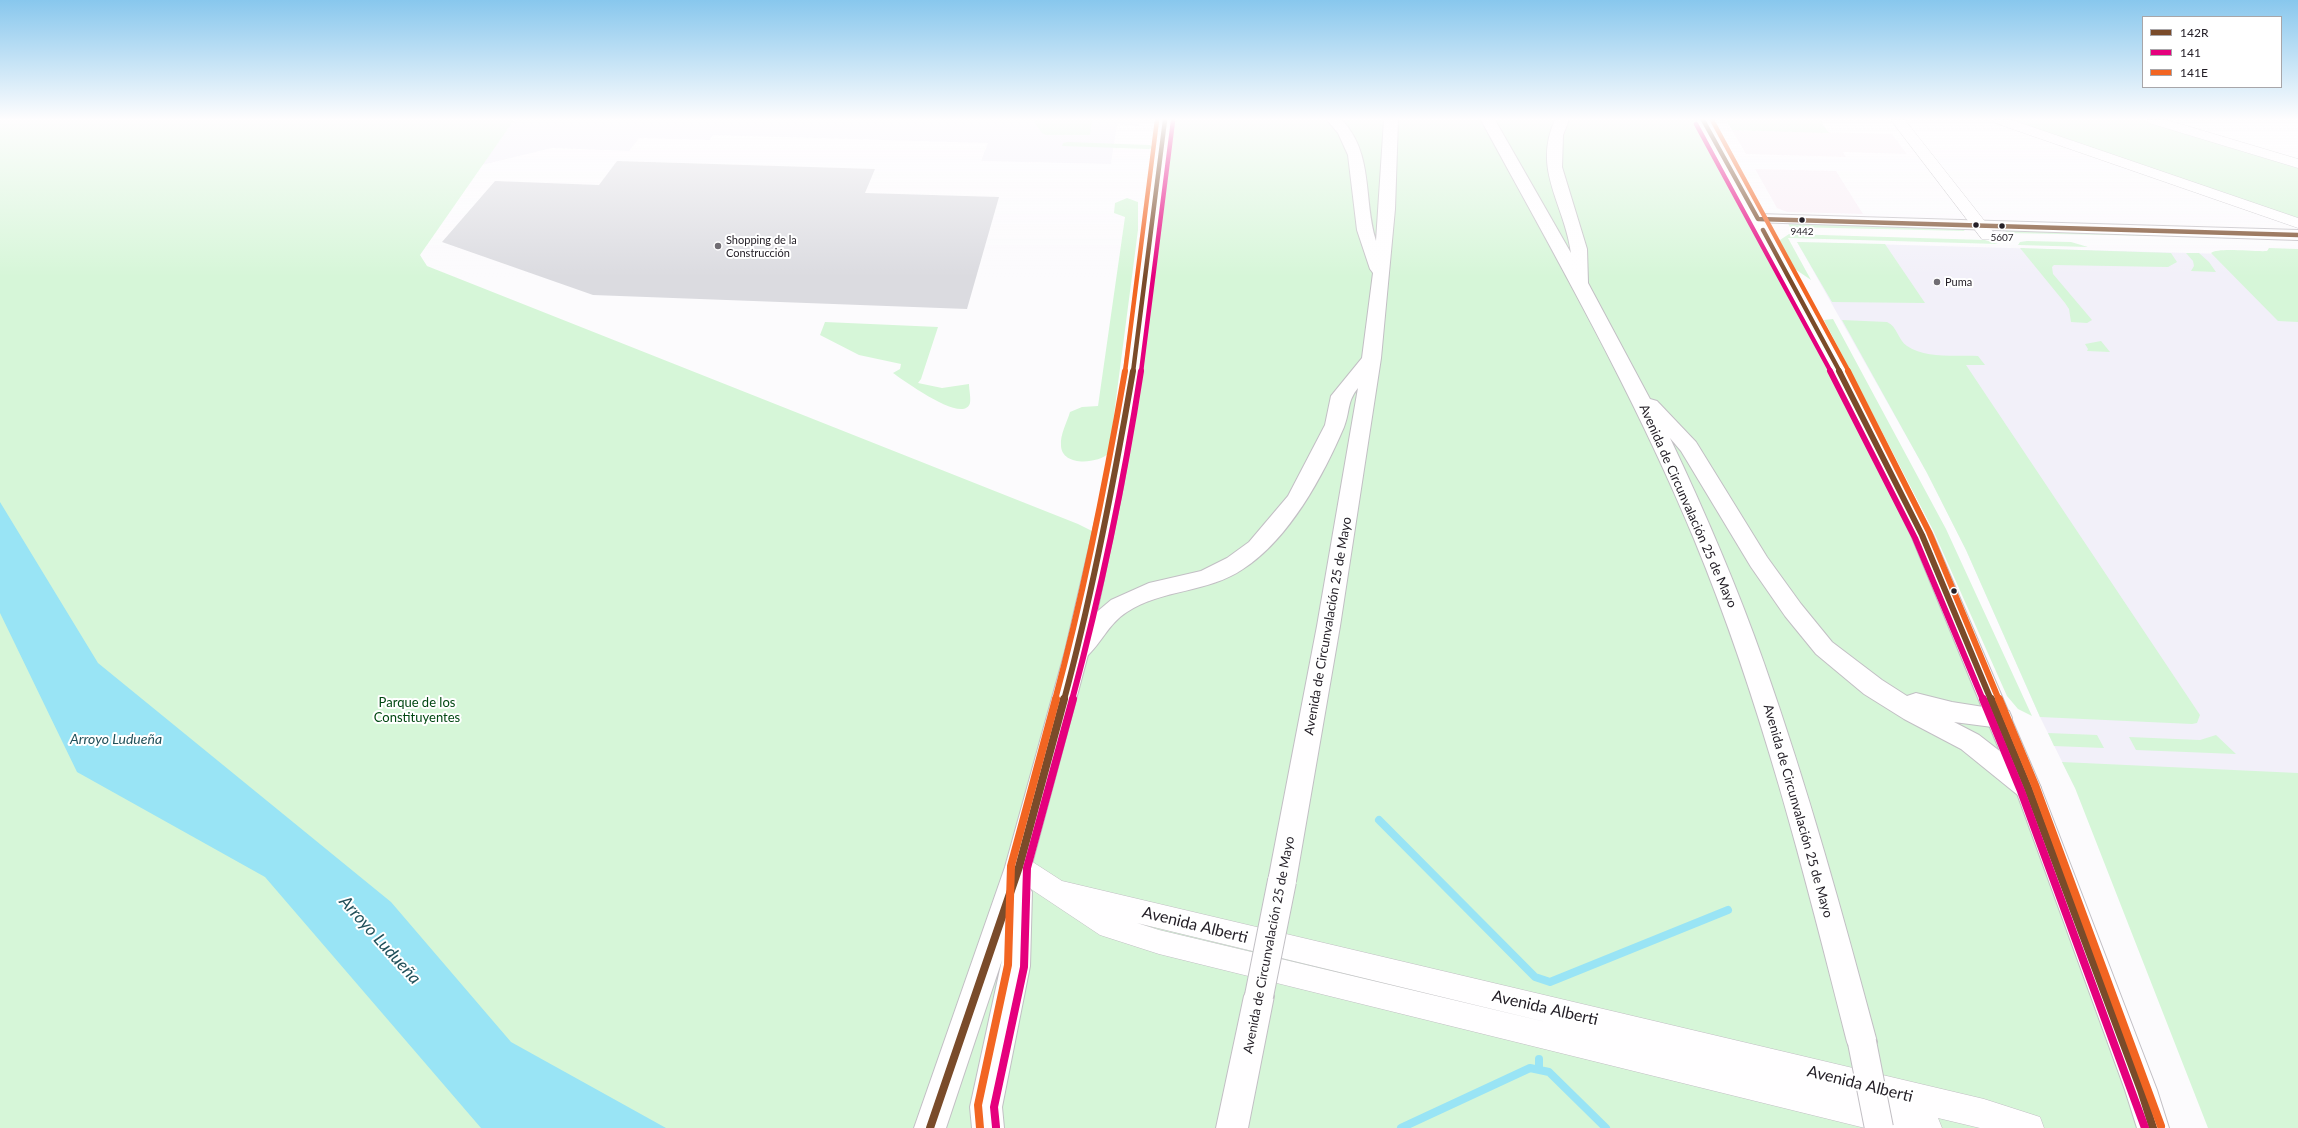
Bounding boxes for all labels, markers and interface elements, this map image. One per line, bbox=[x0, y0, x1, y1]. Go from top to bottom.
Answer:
legend bbox=[2142, 16, 2282, 88]
text: 142R bbox=[2180, 25, 2208, 40]
text: 141 bbox=[2180, 45, 2201, 60]
text: 141E bbox=[2180, 65, 2208, 80]
marker: 9442 bbox=[1797, 215, 1807, 225]
unlabelled marker bbox=[1971, 220, 1981, 230]
marker: 5607 bbox=[1997, 221, 2007, 231]
place label: 9442 bbox=[1790, 226, 1814, 238]
place label: 5607 bbox=[1990, 232, 2014, 244]
place label: Shopping de la Construcción bbox=[726, 233, 797, 259]
marker: Shopping de la Construcción bbox=[713, 241, 723, 251]
place label: Puma bbox=[1945, 275, 1972, 289]
marker: Puma bbox=[1932, 277, 1942, 287]
street label: Avenida de Circunvalación 25 de Mayo bbox=[1636, 402, 1740, 610]
street label: Avenida de Circunvalación 25 de Mayo bbox=[1301, 516, 1355, 736]
unlabelled marker bbox=[1949, 586, 1959, 596]
park label: Parque de los Constituyentes bbox=[374, 695, 460, 726]
street label: Avenida de Circunvalación 25 de Mayo bbox=[1760, 703, 1836, 919]
water label: Arroyo Ludueña bbox=[70, 731, 162, 747]
street label: Avenida de Circunvalación 25 de Mayo bbox=[1240, 835, 1298, 1055]
water label: Arroyo Ludueña bbox=[335, 892, 425, 988]
street label: Avenida Alberti bbox=[1140, 903, 1250, 947]
street label: Avenida Alberti bbox=[1490, 986, 1600, 1030]
street label: Avenida Alberti bbox=[1805, 1062, 1915, 1106]

